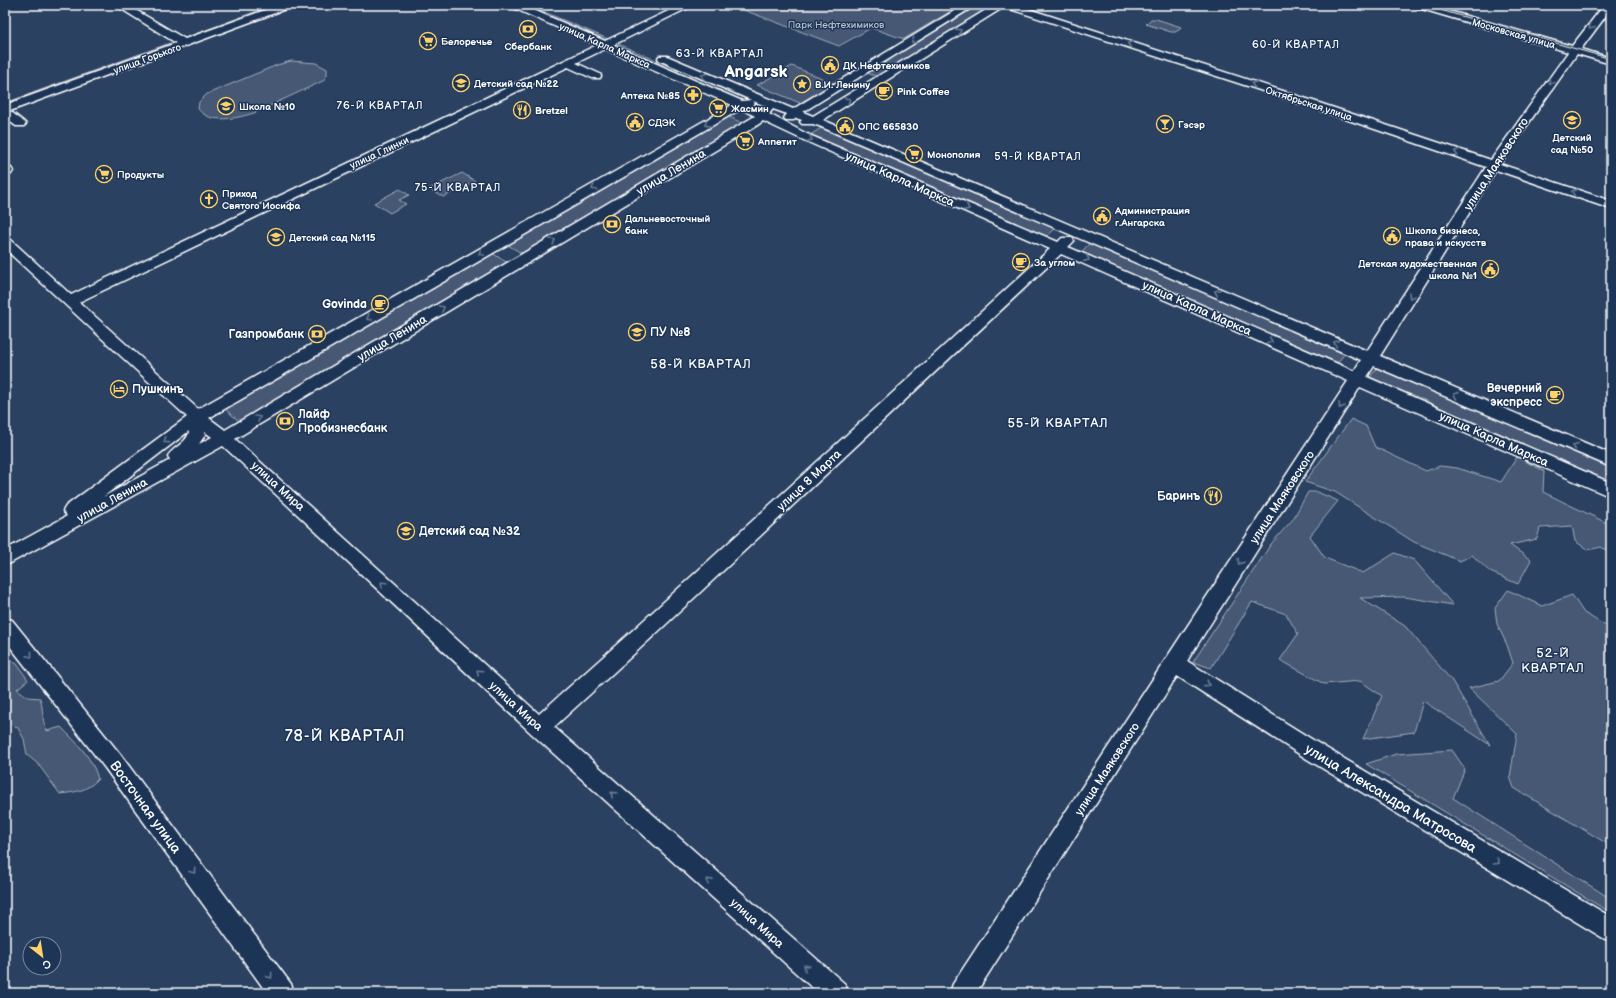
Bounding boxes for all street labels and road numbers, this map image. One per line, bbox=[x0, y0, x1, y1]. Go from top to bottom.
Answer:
street label: Московская улица bbox=[1471, 16, 1557, 52]
street label: улица Карла Маркса bbox=[557, 20, 652, 71]
street label: улица Горького bbox=[112, 41, 183, 77]
street label: Октябрьская улица bbox=[1264, 84, 1354, 124]
street label: улица Маяковского bbox=[1461, 115, 1532, 214]
street label: улица Глинки bbox=[348, 134, 411, 172]
street label: улица Ленина bbox=[634, 146, 709, 199]
street label: улица Карла Маркса bbox=[843, 149, 957, 210]
street label: улица Карла Маркса bbox=[1140, 278, 1254, 339]
street label: улица Ленина bbox=[355, 312, 430, 365]
street label: улица Карла Маркса bbox=[1437, 409, 1551, 470]
street label: улица 8 Марта bbox=[774, 447, 845, 514]
street label: улица Маяковского bbox=[1247, 448, 1318, 547]
street label: улица Мира bbox=[248, 458, 308, 514]
street label: улица Ленина bbox=[74, 475, 150, 526]
street label: улица Мира bbox=[486, 678, 546, 734]
street label: улица Маяковского bbox=[1072, 720, 1143, 819]
street label: улица Александра Матросова bbox=[1302, 740, 1480, 857]
street label: Восточная улица bbox=[106, 758, 185, 858]
street label: улица Мира bbox=[727, 895, 787, 951]

